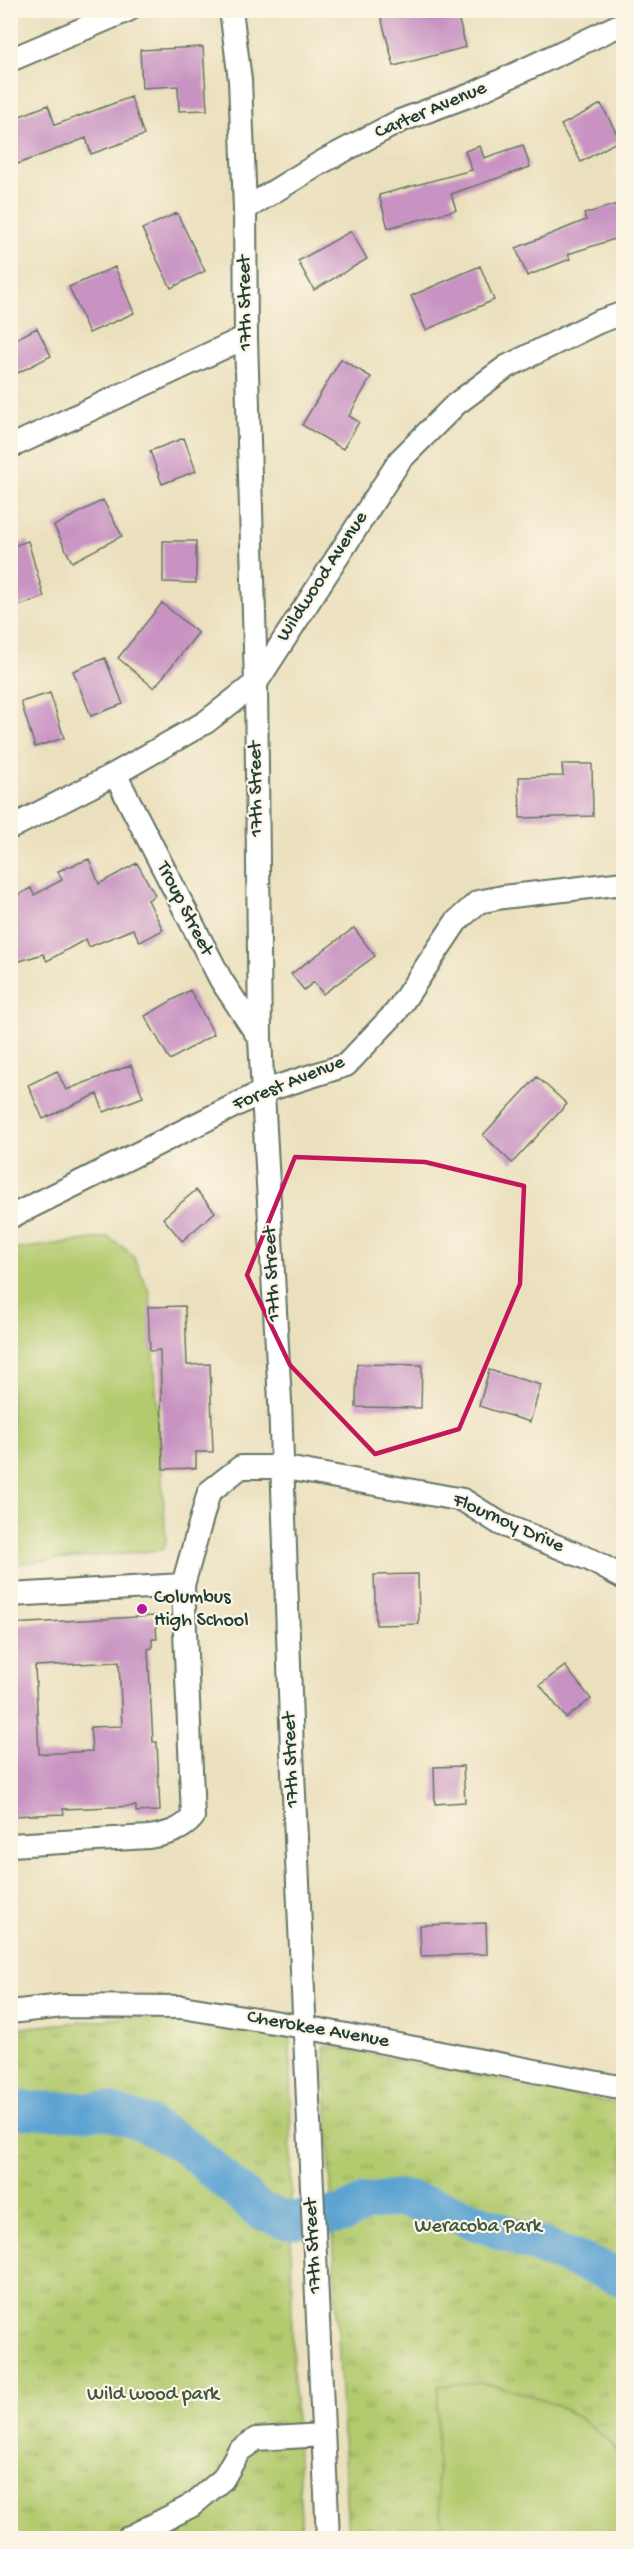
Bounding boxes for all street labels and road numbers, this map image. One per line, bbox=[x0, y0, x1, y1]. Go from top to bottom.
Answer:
street label: Carter Avenue bbox=[372, 77, 491, 145]
street label: 17th Street bbox=[234, 253, 258, 352]
street label: Wildwood Avenue bbox=[272, 507, 374, 646]
street label: 17th Street bbox=[245, 739, 269, 838]
street label: Troup Street bbox=[150, 857, 218, 961]
street label: Forest Avenue bbox=[229, 1051, 349, 1117]
street label: 17th Street bbox=[259, 1224, 287, 1323]
street label: Flournoy Drive bbox=[448, 1489, 568, 1559]
street label: 17th Street bbox=[279, 1710, 305, 1809]
street label: Cherokee Avenue bbox=[245, 2006, 391, 2054]
street label: 17th Street bbox=[300, 2196, 328, 2295]

